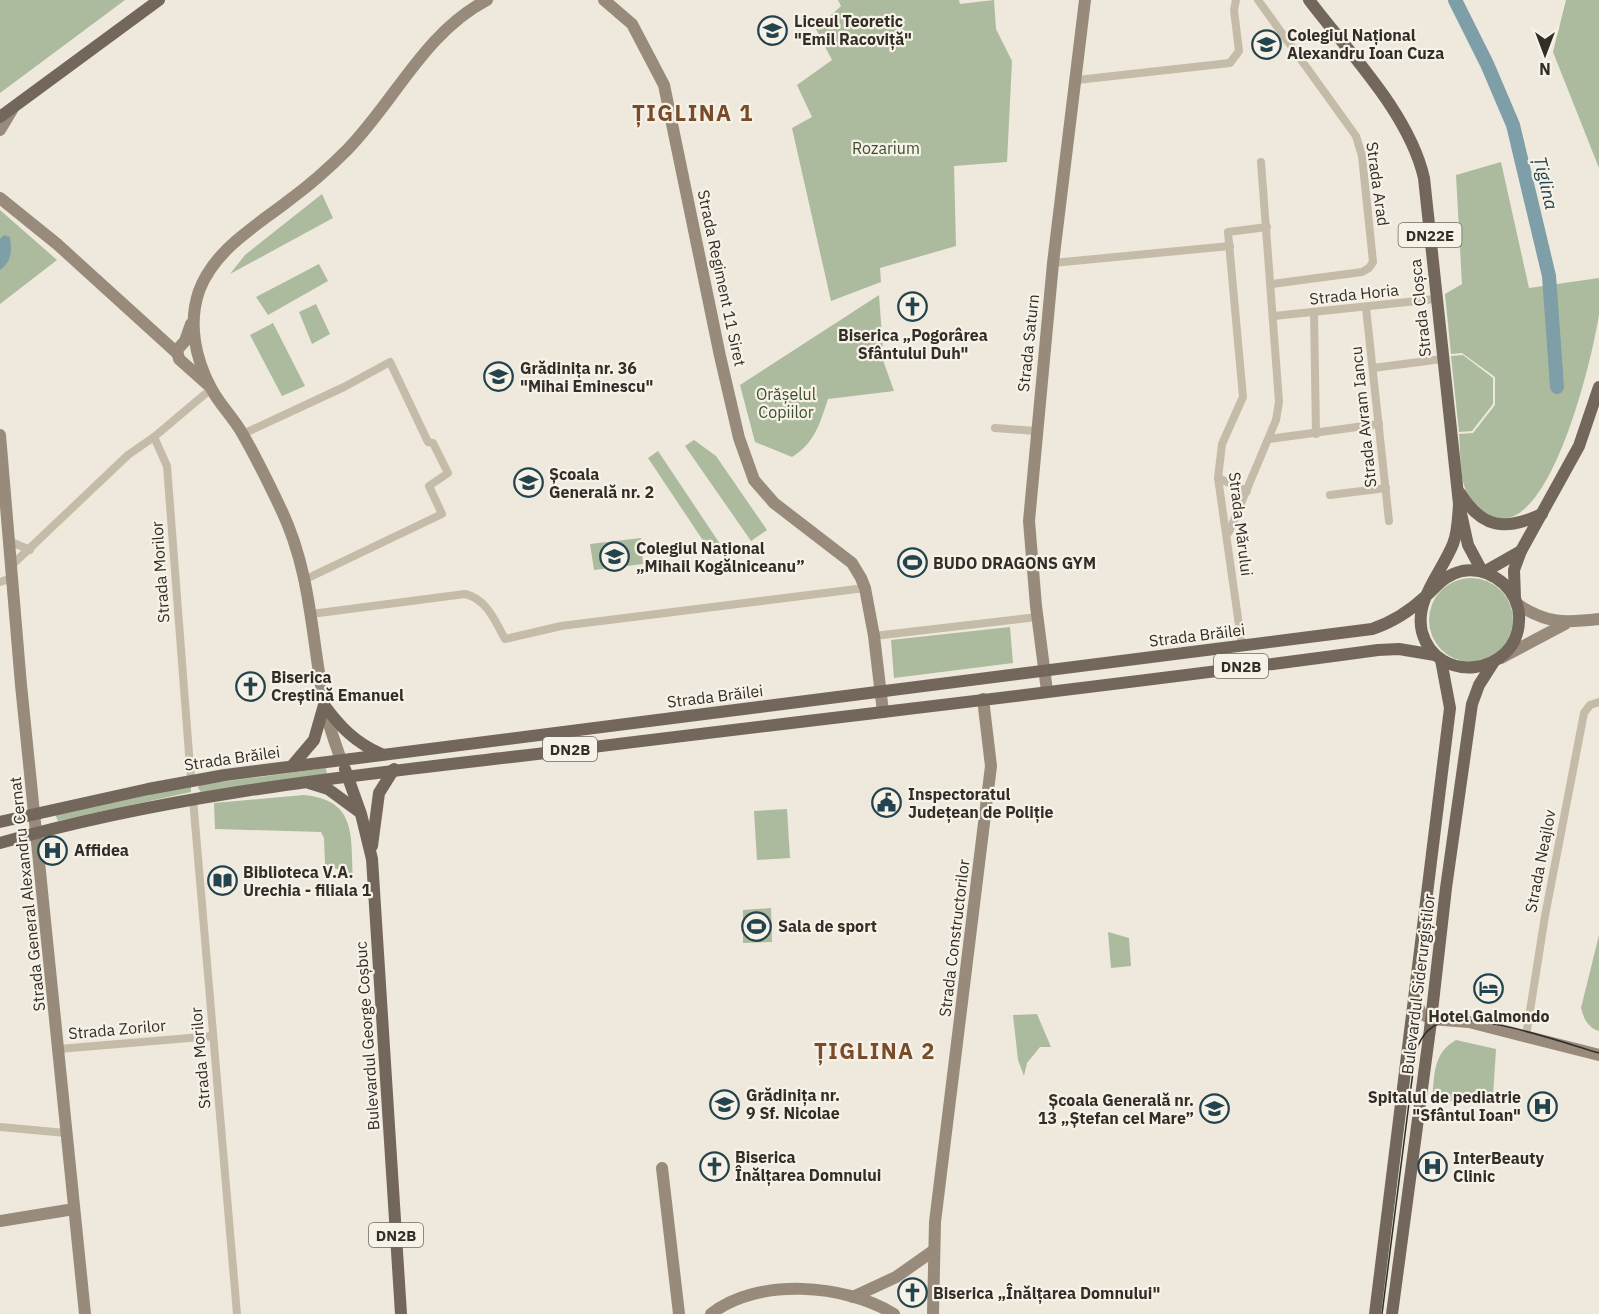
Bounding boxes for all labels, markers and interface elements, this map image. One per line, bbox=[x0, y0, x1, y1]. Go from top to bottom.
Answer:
place label: Liceul Teoretic "Emil Racoviță" bbox=[794, 11, 912, 50]
school or university icon: Liceul Teoretic "Emil Racoviță" bbox=[757, 14, 789, 46]
north arrow bbox=[1515, 24, 1575, 84]
place label: Colegiul Național Alexandru Ioan Cuza bbox=[1287, 25, 1444, 63]
school or university icon: Colegiul Național Alexandru Ioan Cuza bbox=[1250, 28, 1282, 60]
text: N bbox=[1539, 59, 1551, 79]
district label: ȚIGLINA 1 bbox=[632, 98, 754, 128]
park label: Rozarium bbox=[852, 138, 920, 158]
street label: Strada Arad bbox=[1362, 141, 1394, 227]
water label: Țiglina bbox=[1529, 154, 1563, 212]
street label: Strada Regiment 11 Siret bbox=[694, 188, 750, 368]
road number: DN22E bbox=[1398, 223, 1462, 247]
street label: Strada Cloșca bbox=[1405, 258, 1435, 358]
street label: Strada Horia bbox=[1308, 279, 1400, 309]
church icon: Biserica „Pogorârea Sfântului Duh" bbox=[897, 291, 929, 323]
street label: Strada Saturn bbox=[1013, 293, 1043, 393]
place label: Biserica „Pogorârea Sfântului Duh" bbox=[838, 325, 988, 363]
street label: Strada Avram Iancu bbox=[1346, 345, 1380, 489]
place label: Grădinița nr. 36 "Mihai Eminescu" bbox=[520, 358, 653, 396]
school or university icon: Grădinița nr. 36 "Mihai Eminescu" bbox=[483, 361, 515, 393]
park label: Orășelul Copiilor bbox=[756, 384, 816, 422]
place label: Școala Generală nr. 2 bbox=[549, 464, 654, 502]
school or university icon: Școala Generală nr. 2 bbox=[512, 467, 544, 499]
street label: Strada Mărului bbox=[1225, 471, 1257, 577]
street label: Strada Morilor bbox=[146, 520, 174, 624]
place label: Colegiul Național „Mihail Kogălniceanu” bbox=[636, 538, 805, 576]
school or university icon: Colegiul Național „Mihail Kogălniceanu” bbox=[599, 541, 631, 573]
sports icon: BUDO DRAGONS GYM bbox=[896, 547, 928, 579]
place label: BUDO DRAGONS GYM bbox=[933, 553, 1096, 573]
street label: Strada Brăilei bbox=[1148, 619, 1246, 651]
road number: DN2B bbox=[1214, 654, 1268, 678]
place label: Biserica Creștină Emanuel bbox=[271, 667, 404, 705]
church icon: Biserica Creștină Emanuel bbox=[234, 670, 266, 702]
street label: Strada Brăilei bbox=[666, 680, 764, 712]
road number: DN2B bbox=[543, 737, 597, 761]
street label: Strada Brăilei bbox=[183, 741, 281, 775]
street label: Strada General Alexandru Cernat bbox=[5, 776, 49, 1012]
place label: Inspectoratul Județean de Poliție bbox=[908, 784, 1054, 823]
public building icon: Inspectoratul Județean de Poliție bbox=[871, 787, 903, 819]
street label: Strada Neajlov bbox=[1520, 808, 1560, 914]
hospital icon: Affidea bbox=[37, 834, 69, 866]
place label: Affidea bbox=[74, 840, 129, 860]
street label: Strada Constructorilor bbox=[934, 858, 974, 1018]
place label: Biblioteca V.A. Urechia - filiala 1 bbox=[243, 862, 372, 900]
library icon: Biblioteca V.A. Urechia - filiala 1 bbox=[206, 865, 238, 897]
street label: Bulevardul Siderurgiștilor bbox=[1397, 892, 1439, 1075]
sports icon: Sala de sport bbox=[741, 910, 773, 942]
place label: Sala de sport bbox=[778, 916, 877, 936]
street label: Bulevardul George Coșbuc bbox=[350, 941, 384, 1131]
hotel icon: Hotel Galmondo bbox=[1473, 972, 1505, 1004]
street label: Strada Morilor bbox=[186, 1006, 214, 1110]
place label: Hotel Galmondo bbox=[1428, 1006, 1550, 1026]
street label: Strada Zorilor bbox=[67, 1015, 167, 1043]
district label: ȚIGLINA 2 bbox=[814, 1036, 936, 1066]
place label: Grădinița nr. 9 Sf. Nicolae bbox=[746, 1085, 840, 1123]
place label: Spitalul de pediatrie "Sfântul Ioan" bbox=[1368, 1087, 1521, 1125]
school or university icon: Grădinița nr. 9 Sf. Nicolae bbox=[709, 1088, 741, 1120]
place label: Școala Generală nr. 13 „Ștefan cel Mare” bbox=[1038, 1090, 1194, 1128]
hospital icon: Spitalul de pediatrie "Sfântul Ioan" bbox=[1526, 1090, 1558, 1122]
school or university icon: Școala Generală nr. 13 „Ștefan cel Mare” bbox=[1199, 1093, 1231, 1125]
place label: Biserica Înălțarea Domnului bbox=[735, 1147, 881, 1186]
place label: InterBeauty Clinic bbox=[1453, 1148, 1544, 1186]
church icon: Biserica Înălțarea Domnului bbox=[698, 1150, 730, 1182]
hospital icon: InterBeauty Clinic bbox=[1416, 1151, 1448, 1183]
road number: DN2B bbox=[369, 1223, 423, 1247]
church icon: Biserica „Înălțarea Domnului" bbox=[896, 1277, 928, 1309]
place label: Biserica „Înălțarea Domnului" bbox=[933, 1283, 1160, 1304]

